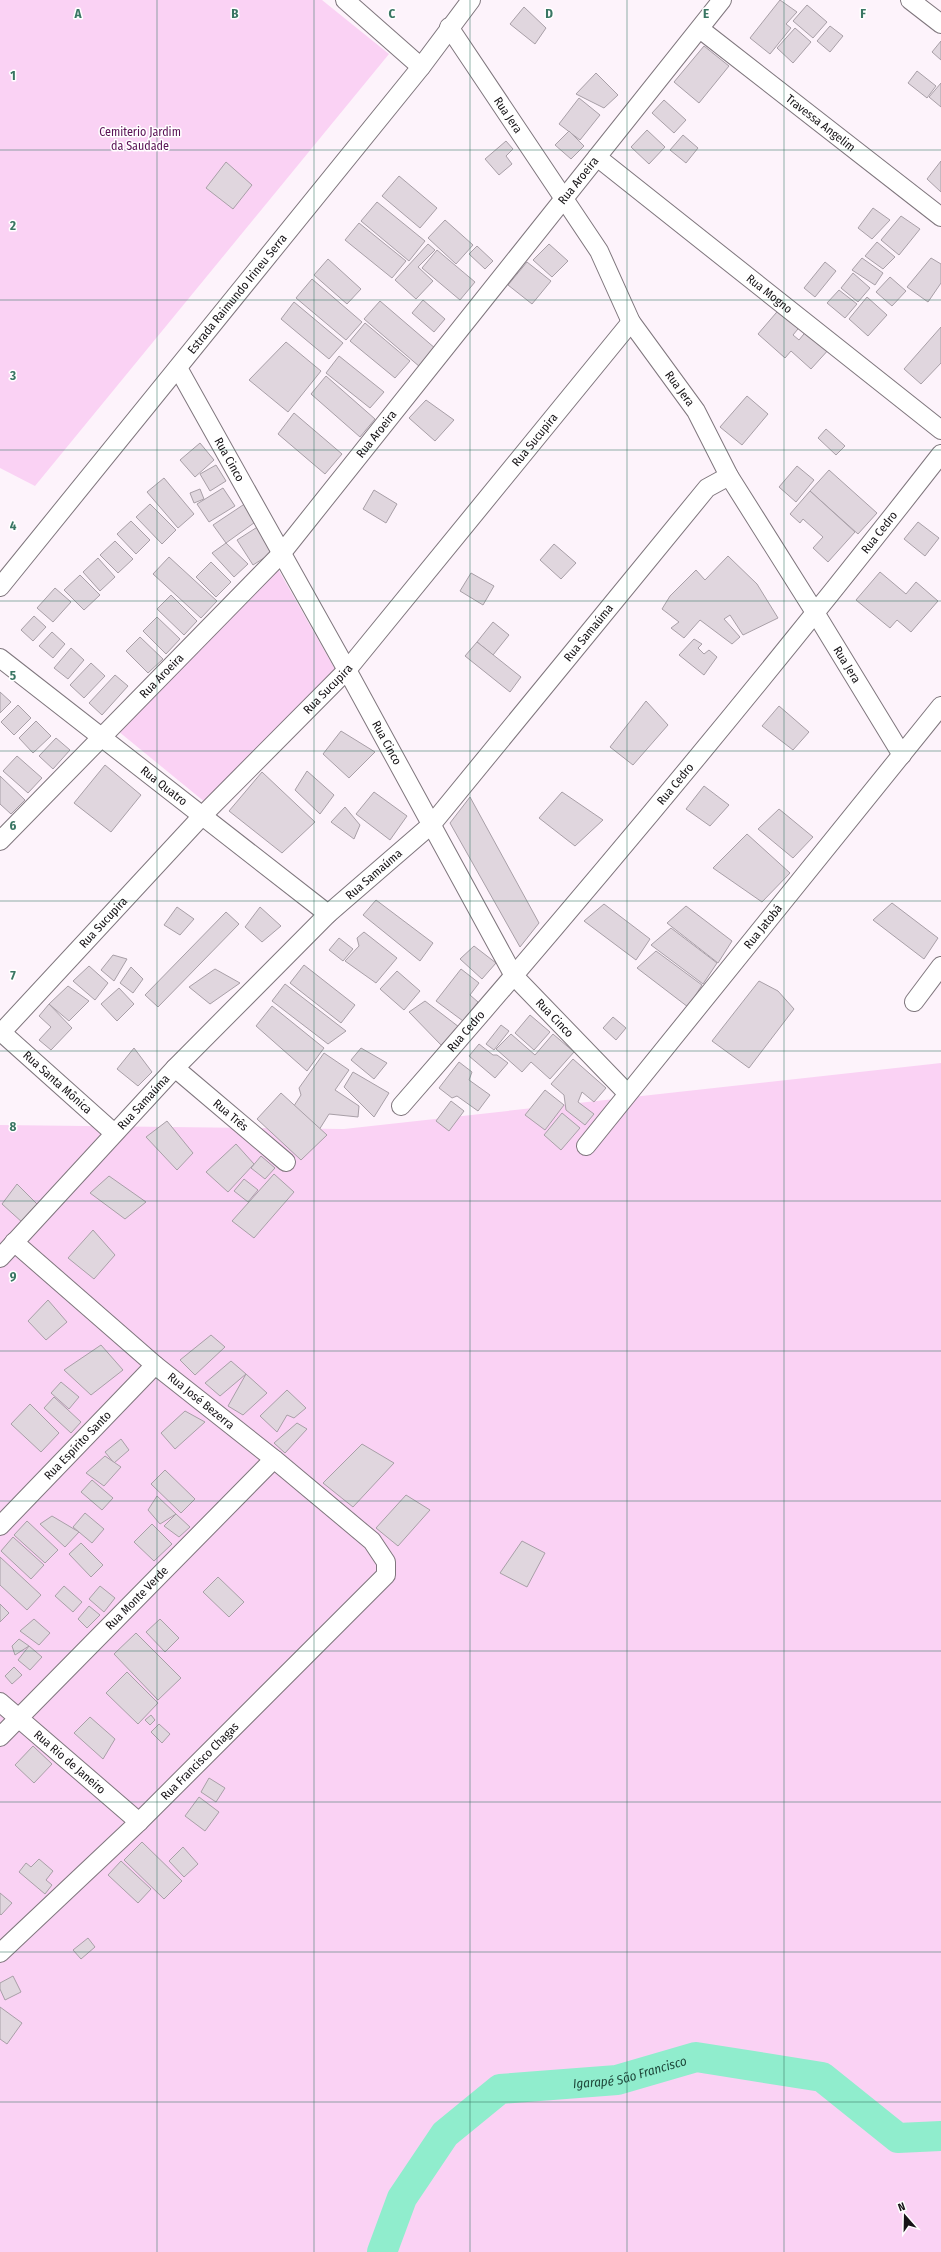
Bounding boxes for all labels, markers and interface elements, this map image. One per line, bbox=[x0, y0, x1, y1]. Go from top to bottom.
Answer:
text: A bbox=[73, 6, 82, 21]
text: B bbox=[231, 6, 239, 21]
text: C bbox=[389, 6, 396, 21]
text: D bbox=[545, 6, 553, 21]
text: E bbox=[703, 6, 709, 21]
text: F bbox=[860, 6, 866, 21]
text: 1 bbox=[10, 68, 16, 83]
street label: Travessa Angelim bbox=[783, 92, 858, 155]
street label: Rua Jera bbox=[491, 94, 525, 136]
park label: Cemiterio Jardim da Saudade bbox=[99, 125, 181, 153]
street label: Rua Aroeira bbox=[555, 154, 601, 207]
text: 2 bbox=[9, 218, 16, 233]
street label: Estrada Raimundo Irineu Serra bbox=[185, 231, 290, 357]
street label: Rua Mogno bbox=[744, 271, 795, 316]
text: 3 bbox=[9, 368, 16, 383]
street label: Rua Jera bbox=[662, 368, 697, 409]
street label: Rua Aroeira bbox=[353, 407, 400, 461]
street label: Rua Sucupira bbox=[509, 410, 561, 469]
street label: Rua Cinco bbox=[211, 435, 247, 484]
street label: Rua Cedro bbox=[858, 508, 900, 556]
text: 4 bbox=[10, 518, 17, 533]
street label: Rua Samaúma bbox=[561, 601, 616, 664]
street label: Rua Jera bbox=[830, 644, 863, 686]
street label: Rua Aroeira bbox=[137, 651, 187, 701]
street label: Rua Sucupira bbox=[300, 661, 356, 717]
text: 5 bbox=[10, 668, 16, 683]
street label: Rua Cinco bbox=[369, 718, 404, 767]
street label: Rua Cedro bbox=[654, 760, 697, 808]
street label: Rua Quatro bbox=[138, 763, 190, 809]
text: 6 bbox=[10, 818, 17, 833]
street label: Rua Samaúma bbox=[343, 846, 405, 903]
street label: Rua Sucupira bbox=[76, 894, 130, 951]
street label: Rua Jatobá bbox=[741, 901, 785, 952]
text: 7 bbox=[10, 968, 16, 983]
street label: Rua Cinco bbox=[533, 996, 576, 1040]
street label: Rua Cedro bbox=[444, 1008, 488, 1055]
street label: Rua Santa Mônica bbox=[20, 1048, 95, 1117]
street label: Rua Samaúma bbox=[115, 1072, 173, 1133]
street label: Rua Três bbox=[210, 1096, 251, 1134]
text: 8 bbox=[10, 1119, 17, 1134]
text: 9 bbox=[10, 1269, 17, 1284]
street label: Rua José Bezerra bbox=[165, 1370, 237, 1432]
street label: Rua Espírito Santo bbox=[41, 1408, 114, 1483]
street label: Rua Monte Verde bbox=[103, 1564, 171, 1633]
street label: Rua Francisco Chagas bbox=[158, 1719, 242, 1803]
street label: Rua Rio de Janeiro bbox=[31, 1727, 108, 1797]
water label: Igarapé São Francisco bbox=[572, 2053, 689, 2091]
north arrow bbox=[885, 2196, 925, 2236]
text: N bbox=[896, 2200, 907, 2214]

